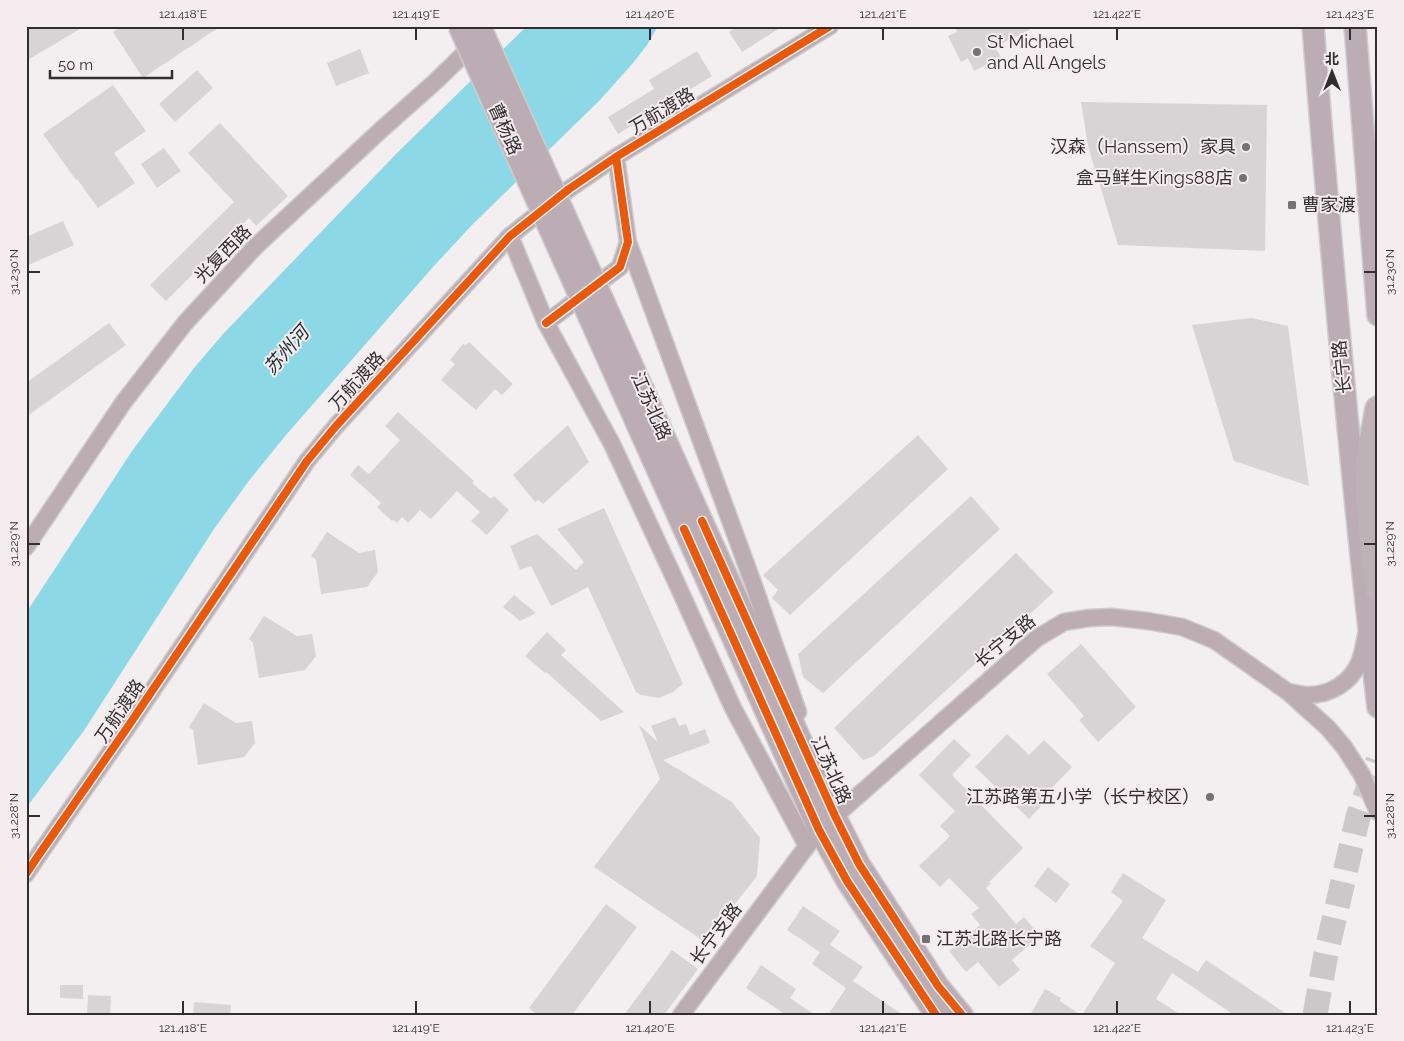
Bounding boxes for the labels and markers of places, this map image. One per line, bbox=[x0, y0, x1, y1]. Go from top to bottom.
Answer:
place label: St Michael and All Angels bbox=[987, 31, 1106, 73]
marker: St Michael and All Angels bbox=[971, 46, 983, 58]
place label: 汉森（Hanssem）家具 bbox=[1050, 136, 1236, 157]
marker: 汉森（Hanssem）家具 bbox=[1240, 141, 1252, 153]
place label: 盒马鲜生Kings88店 bbox=[1076, 167, 1233, 188]
marker: 盒马鲜生Kings88店 bbox=[1237, 172, 1249, 184]
place label: 曹家渡 bbox=[1302, 194, 1356, 215]
marker: 曹家渡 bbox=[1286, 199, 1298, 211]
place label: 江苏路第五小学（长宁校区） bbox=[966, 786, 1200, 807]
marker: 江苏路第五小学（长宁校区） bbox=[1204, 791, 1216, 803]
place label: 江苏北路长宁路 bbox=[936, 928, 1062, 949]
marker: 江苏北路长宁路 bbox=[920, 933, 932, 945]

